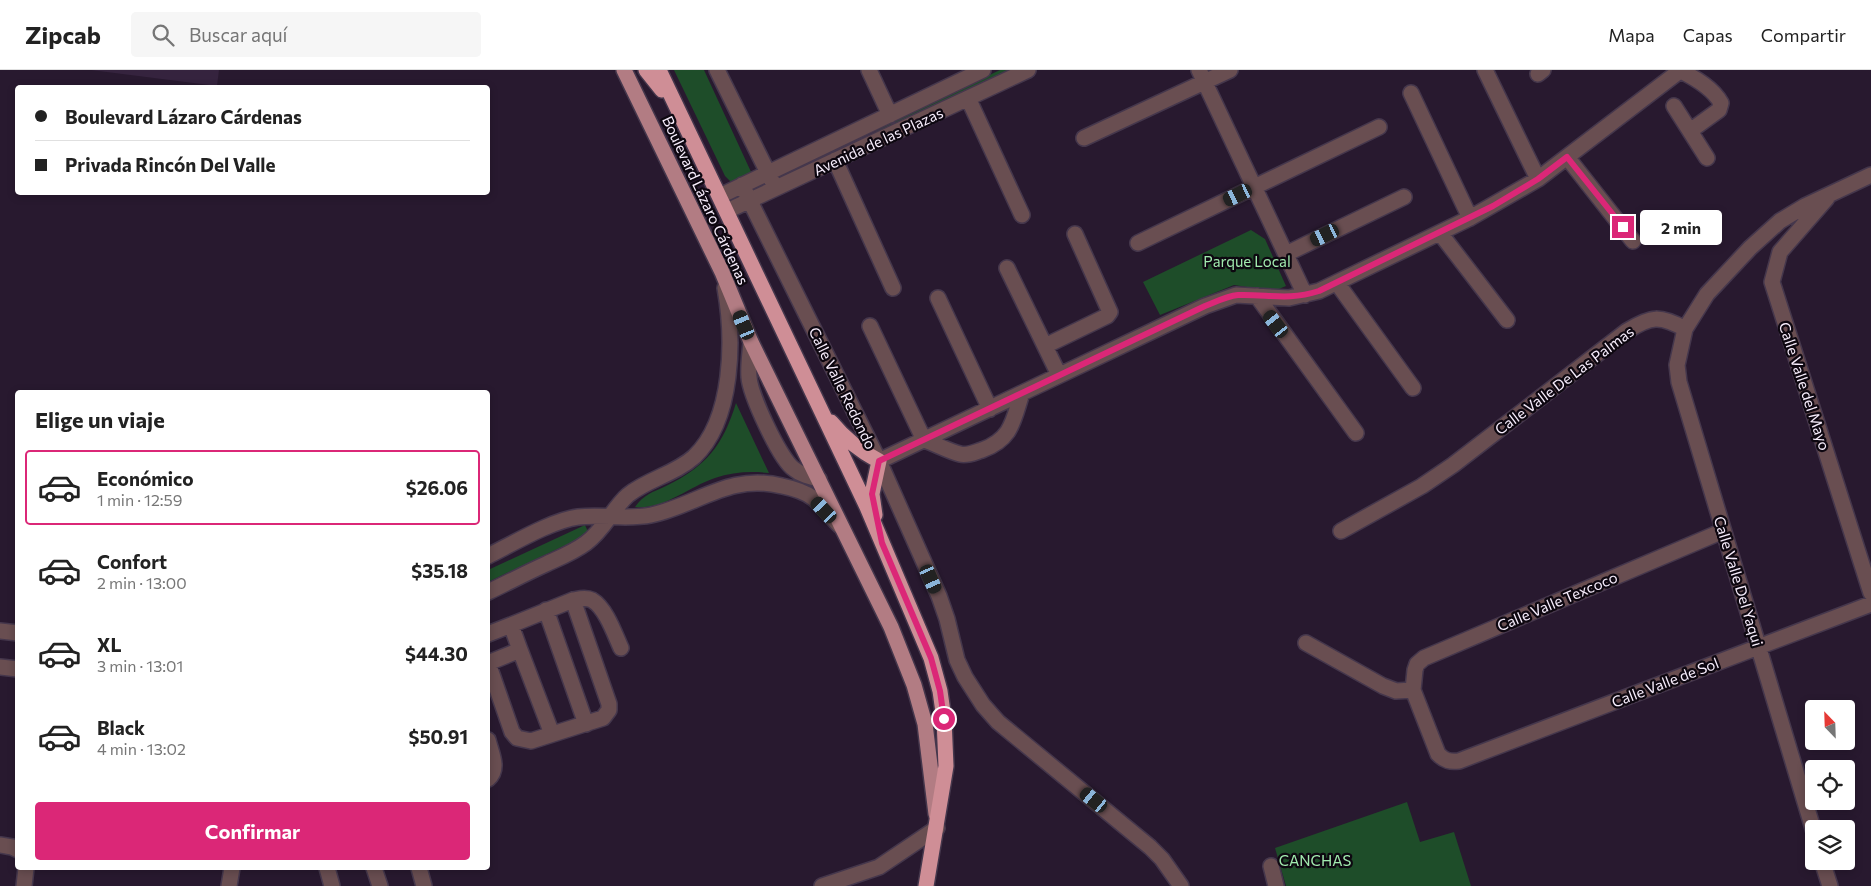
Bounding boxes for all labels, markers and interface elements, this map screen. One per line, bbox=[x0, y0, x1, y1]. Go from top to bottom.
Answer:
search box bbox=[131, 12, 481, 57]
text: Zipcab bbox=[25, 20, 101, 49]
icon: search bbox=[149, 21, 177, 49]
text: Buscar aquí bbox=[189, 23, 288, 46]
text: Mapa bbox=[1608, 24, 1655, 46]
text: Capas bbox=[1683, 24, 1733, 46]
text: Compartir bbox=[1761, 24, 1846, 46]
street label: Avenida de las Plazas bbox=[810, 103, 946, 179]
text: Boulevard Lázaro Cárdenas bbox=[65, 105, 302, 128]
street label: Boulevard Lázaro Cárdenas bbox=[659, 113, 753, 287]
text: Privada Rincón Del Valle bbox=[65, 153, 276, 176]
car bbox=[1221, 182, 1254, 208]
callout: 2 min bbox=[1640, 210, 1723, 244]
route end bbox=[1612, 216, 1634, 238]
text: 2 min bbox=[1661, 218, 1701, 237]
car bbox=[1308, 222, 1341, 248]
park label: Parque Local bbox=[1203, 252, 1291, 270]
car bbox=[731, 308, 756, 342]
car bbox=[1260, 308, 1291, 340]
street label: Calle Valle del Mayo bbox=[1776, 320, 1834, 452]
street label: Calle Valle De Las Palmas bbox=[1491, 322, 1637, 438]
street label: Calle Valle Redondo bbox=[806, 324, 880, 452]
text: Elige un viaje bbox=[35, 406, 165, 433]
icon: car bbox=[37, 465, 82, 510]
text: Económico bbox=[97, 467, 194, 490]
text: $26.06 bbox=[406, 476, 468, 499]
text: 1 min · 12:59 bbox=[97, 490, 182, 509]
car bbox=[808, 494, 839, 526]
street label: Calle Valle Del Yaqui bbox=[1711, 514, 1767, 648]
icon: car bbox=[37, 548, 82, 593]
text: Confort bbox=[97, 550, 167, 573]
text: $35.18 bbox=[411, 559, 468, 582]
car bbox=[918, 562, 943, 596]
street label: Calle Valle Texcoco bbox=[1494, 567, 1620, 634]
text: 2 min · 13:00 bbox=[97, 573, 187, 592]
icon: car bbox=[37, 631, 82, 676]
text: XL bbox=[97, 633, 122, 656]
text: $44.30 bbox=[405, 642, 468, 665]
street label: Calle Valle de Sol bbox=[1609, 653, 1721, 711]
text: 3 min · 13:01 bbox=[97, 656, 183, 675]
north arrow bbox=[1805, 700, 1855, 750]
map controls bbox=[1805, 700, 1855, 870]
route start bbox=[933, 708, 955, 730]
icon: car bbox=[37, 714, 82, 759]
text: Black bbox=[97, 716, 145, 739]
text: $50.91 bbox=[409, 725, 468, 748]
text: 4 min · 13:02 bbox=[97, 739, 186, 758]
button: locate bbox=[1805, 760, 1855, 810]
car bbox=[1077, 785, 1110, 815]
button: Confirmar bbox=[35, 802, 470, 860]
button: layers bbox=[1805, 820, 1855, 870]
park label: CANCHAS bbox=[1279, 851, 1351, 869]

